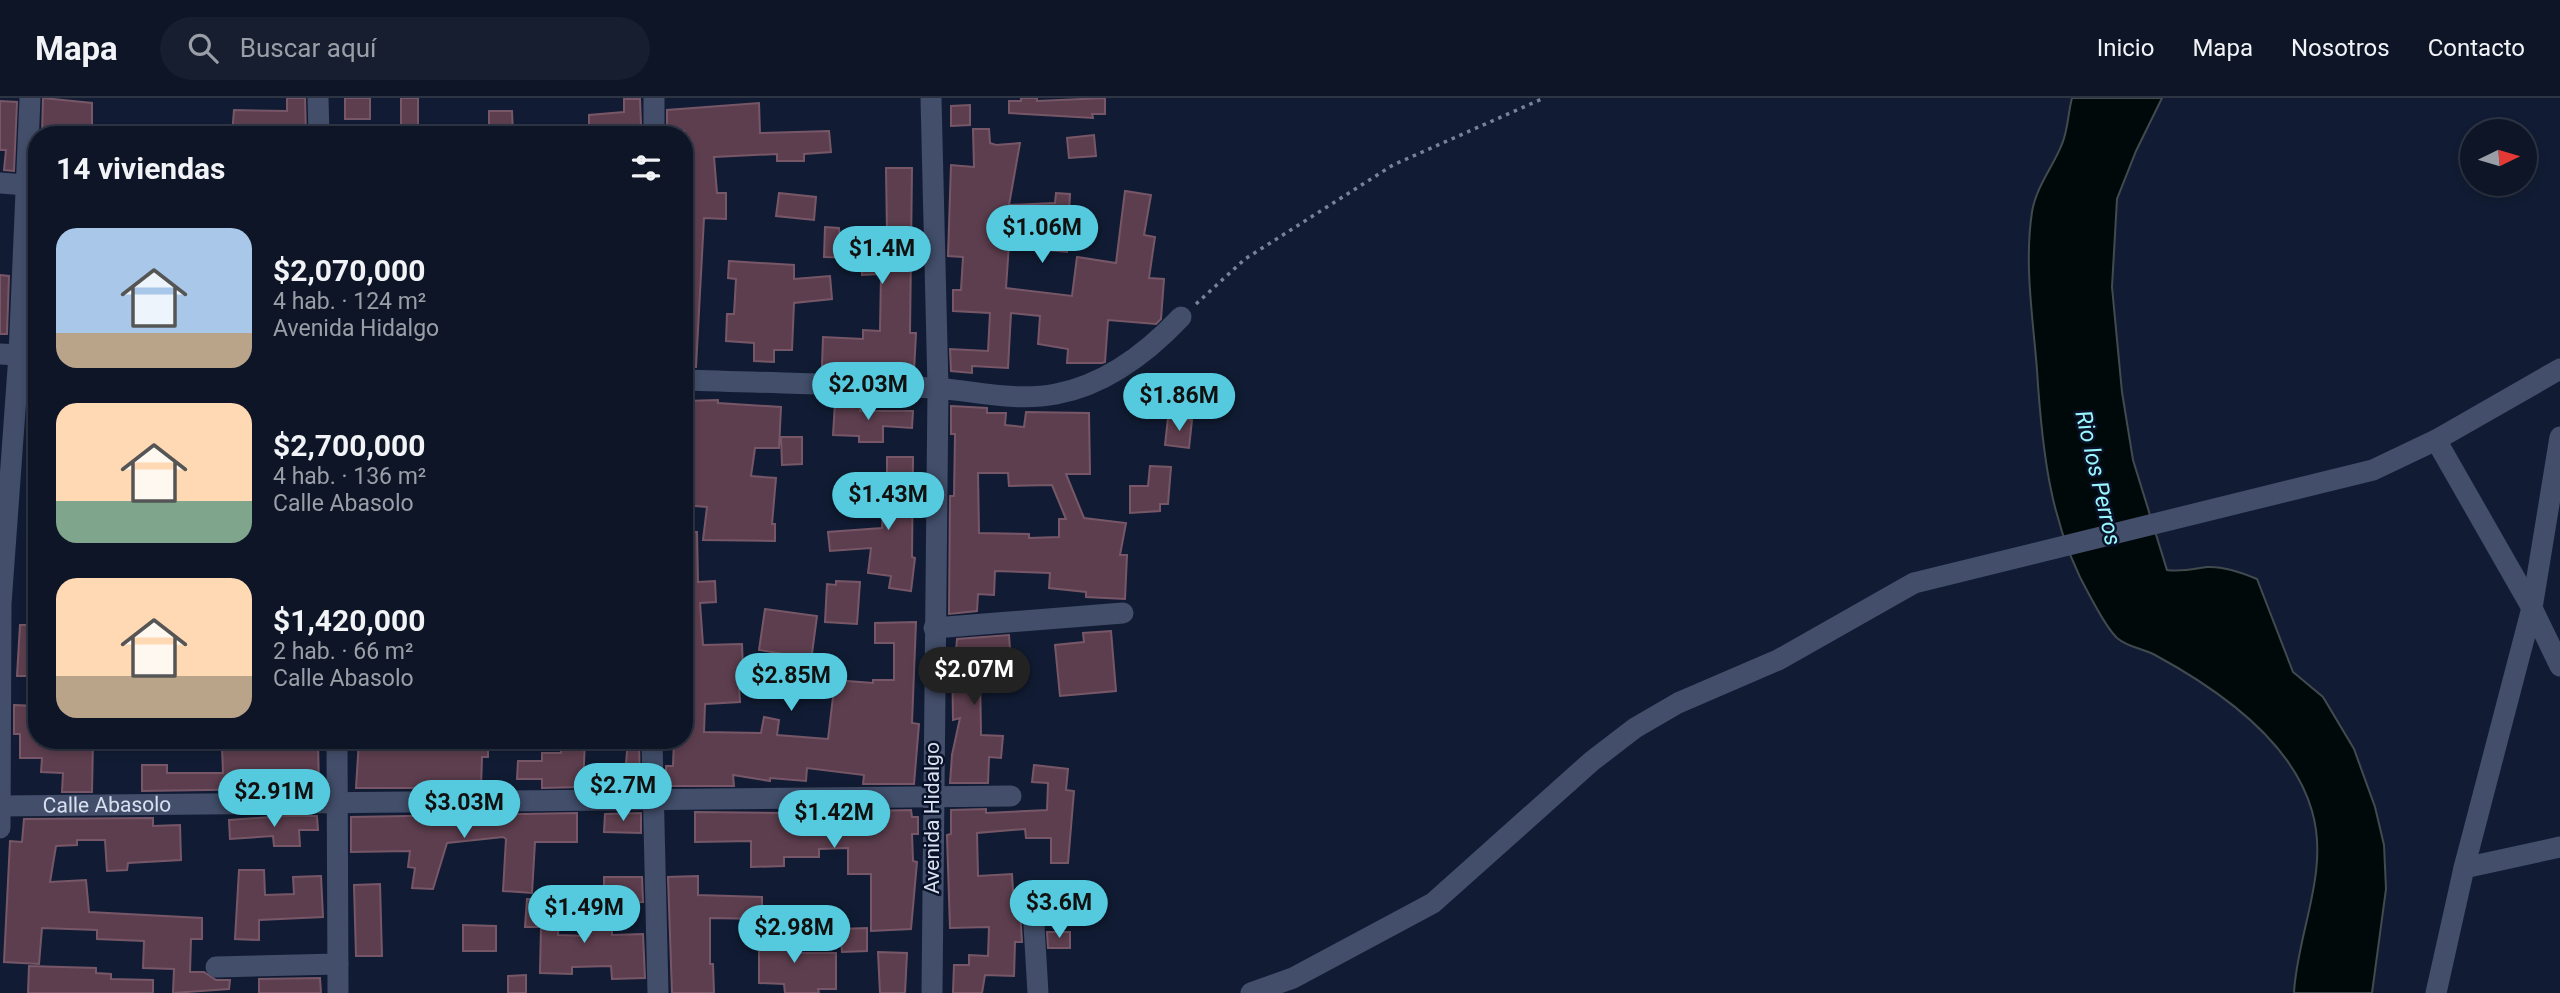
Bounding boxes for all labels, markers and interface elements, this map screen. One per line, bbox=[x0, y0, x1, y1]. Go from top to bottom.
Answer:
search box bbox=[160, 17, 650, 80]
text: Mapa bbox=[35, 29, 118, 68]
icon: search bbox=[184, 29, 222, 67]
text: Buscar aquí bbox=[240, 33, 376, 63]
text: Inicio bbox=[2097, 34, 2154, 62]
text: Mapa bbox=[2192, 34, 2253, 62]
text: Nosotros bbox=[2291, 34, 2390, 62]
text: Contacto bbox=[2428, 34, 2525, 62]
north arrow bbox=[2460, 119, 2538, 196]
map controls bbox=[2460, 119, 2537, 196]
icon: filters bbox=[627, 149, 665, 187]
text: 14 viviendas bbox=[56, 151, 226, 186]
pin: $1.06M bbox=[985, 206, 1099, 265]
text: $1.06M bbox=[1002, 214, 1082, 241]
pin: $1.4M bbox=[833, 226, 931, 286]
text: $1.4M bbox=[849, 235, 915, 262]
text: $2,070,000 bbox=[273, 253, 425, 288]
icon: home bbox=[112, 256, 196, 340]
text: 4 hab. · 124 m² bbox=[273, 288, 426, 315]
text: Avenida Hidalgo bbox=[273, 315, 439, 342]
pin: $2.03M bbox=[811, 362, 925, 422]
text: $2.03M bbox=[828, 371, 908, 398]
pin: $1.86M bbox=[1122, 374, 1236, 433]
text: $1.86M bbox=[1139, 382, 1219, 409]
water label: Rio los Perros bbox=[2069, 408, 2127, 548]
text: $2,700,000 bbox=[273, 428, 425, 463]
icon: home bbox=[112, 431, 196, 515]
text: 4 hab. · 136 m² bbox=[273, 463, 426, 490]
pin: $1.43M bbox=[831, 472, 945, 532]
text: $1.43M bbox=[848, 481, 928, 508]
text: Calle Abasolo bbox=[273, 490, 414, 517]
text: $1,420,000 bbox=[273, 603, 425, 638]
icon: home bbox=[112, 606, 196, 690]
text: 2 hab. · 66 m² bbox=[273, 638, 413, 665]
pin: $2.07M bbox=[917, 648, 1031, 707]
pin: $2.85M bbox=[734, 654, 848, 713]
text: $2.07M bbox=[934, 656, 1014, 683]
text: $2.85M bbox=[751, 662, 831, 689]
text: Calle Abasolo bbox=[273, 665, 414, 692]
street label: Avenida Hidalgo bbox=[920, 742, 944, 894]
pin: $2.7M bbox=[574, 764, 672, 823]
pin: $2.91M bbox=[217, 770, 331, 829]
text: $2.7M bbox=[590, 772, 656, 799]
text: $2.91M bbox=[234, 778, 314, 805]
pin: $3.03M bbox=[407, 780, 521, 840]
text: $3.03M bbox=[424, 789, 504, 816]
pin: $1.42M bbox=[777, 790, 891, 850]
street label: Calle Abasolo bbox=[43, 792, 171, 818]
text: $1.42M bbox=[794, 799, 874, 826]
pin: $3.6M bbox=[1010, 880, 1108, 940]
pin: $1.49M bbox=[527, 886, 641, 945]
text: $3.6M bbox=[1026, 889, 1092, 916]
text: $1.49M bbox=[544, 894, 624, 921]
pin: $2.98M bbox=[737, 906, 851, 965]
text: $2.98M bbox=[754, 914, 834, 941]

